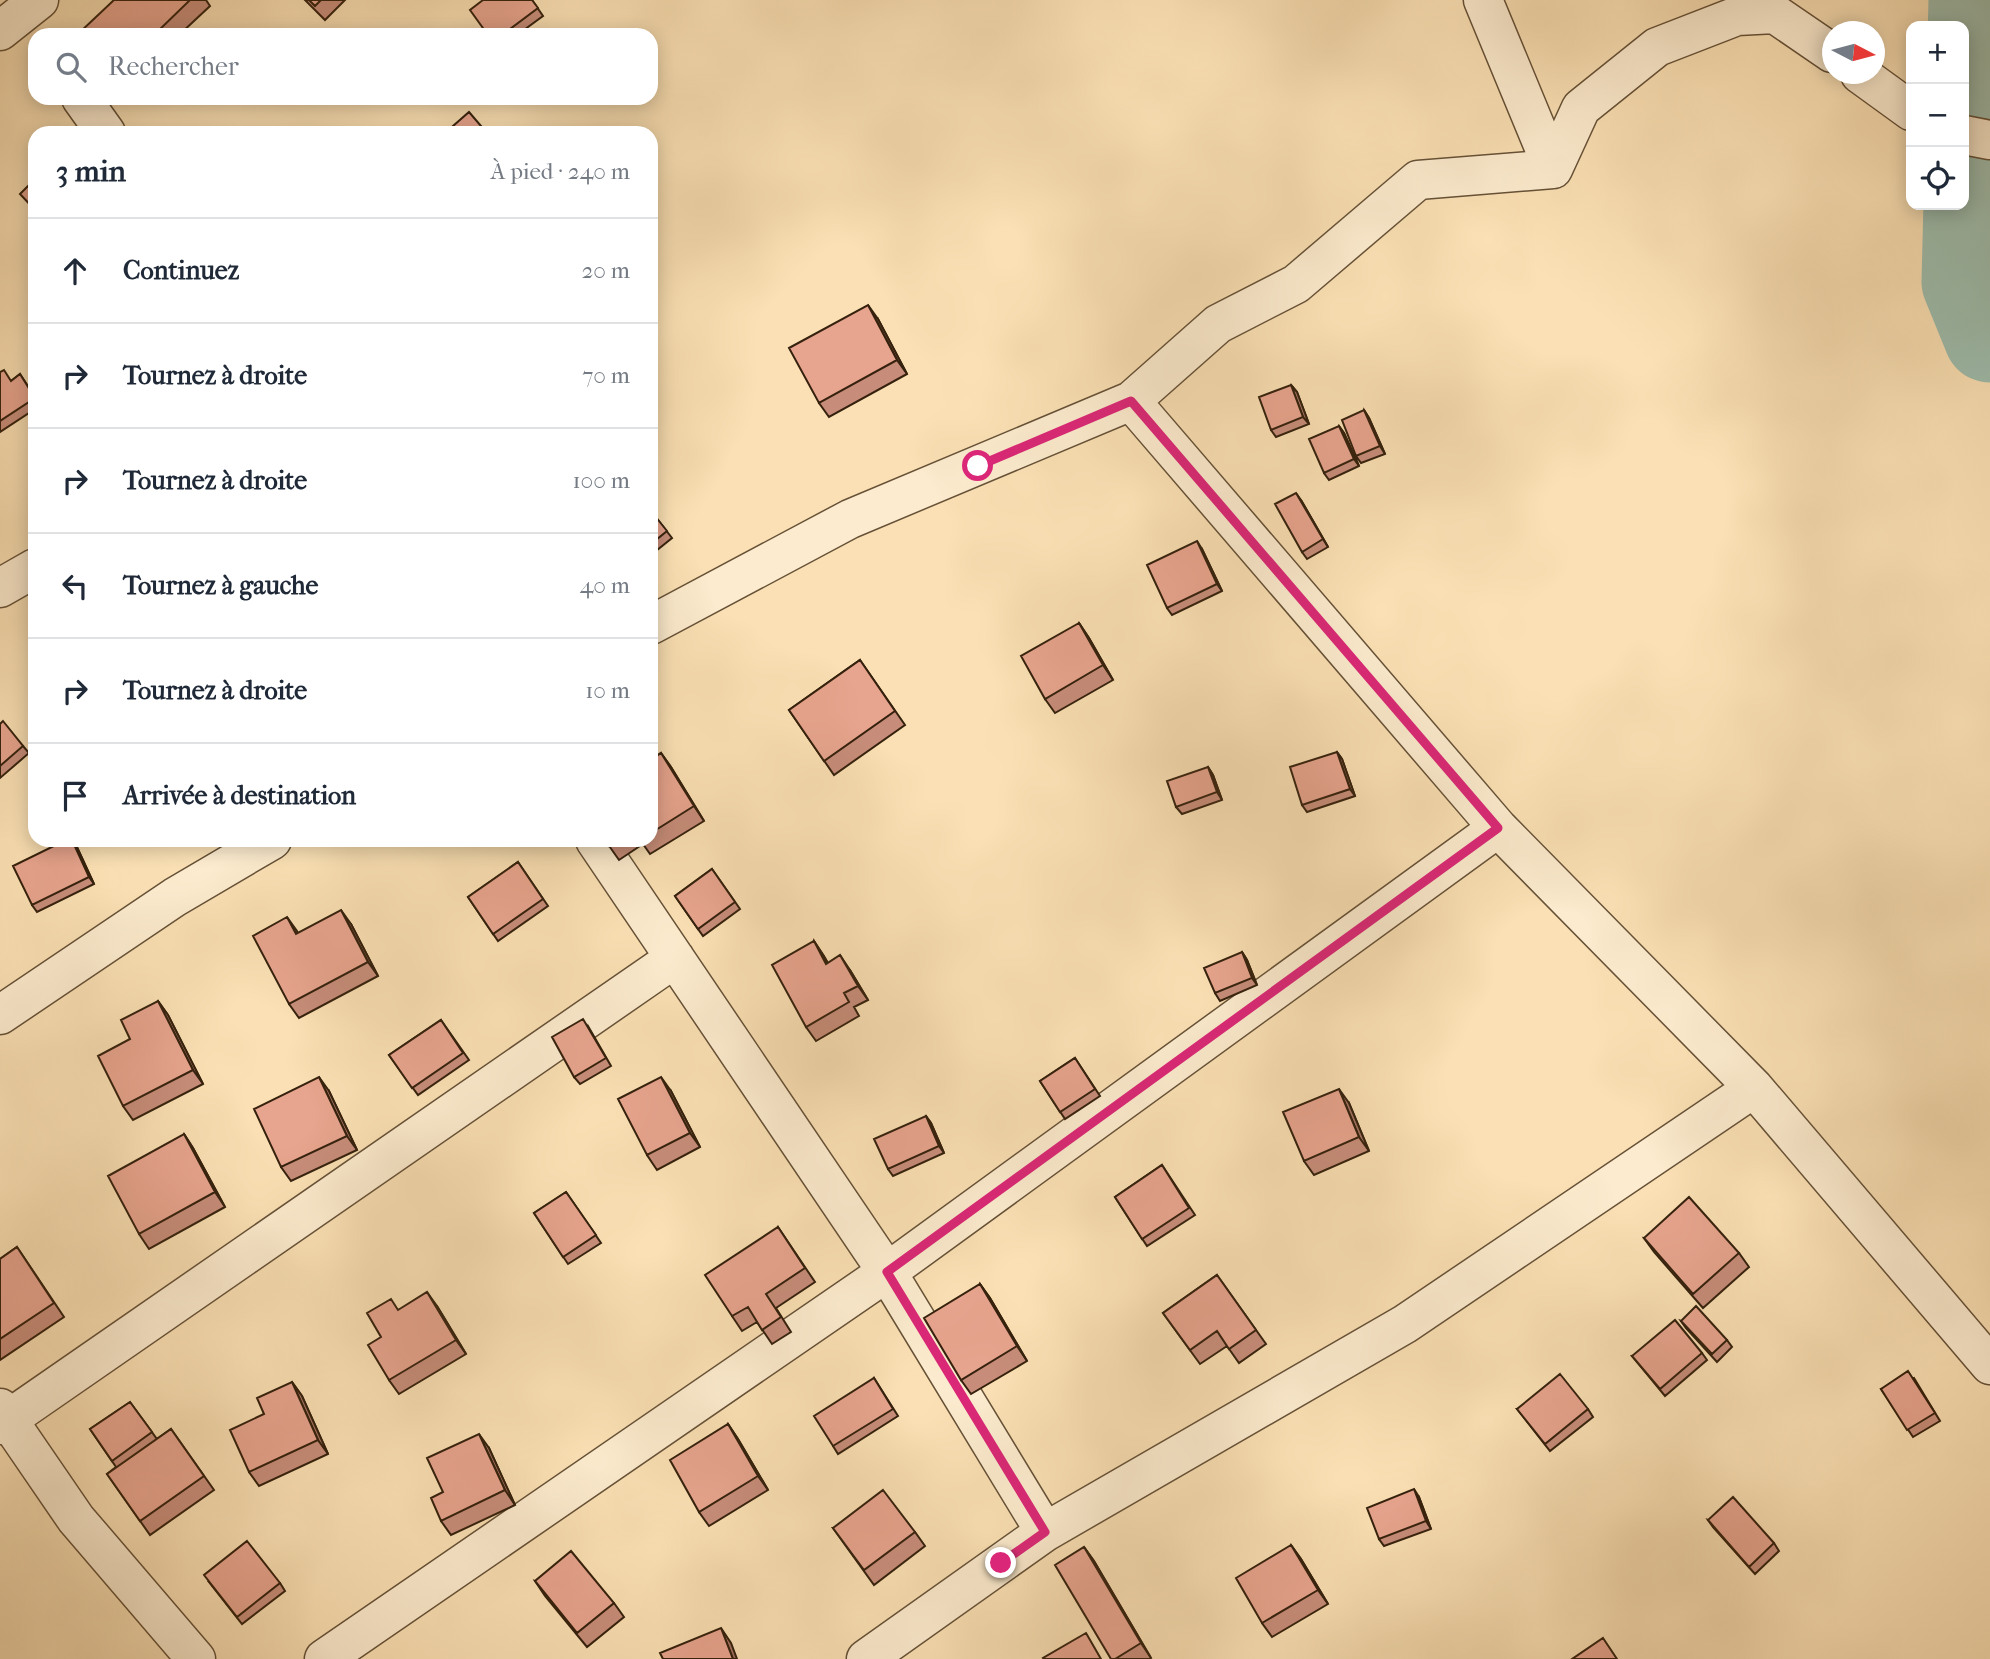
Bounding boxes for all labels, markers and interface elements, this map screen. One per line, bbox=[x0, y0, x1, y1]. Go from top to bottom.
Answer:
north arrow bbox=[1822, 21, 1885, 84]
map controls bbox=[1906, 21, 1969, 210]
button: + bbox=[1906, 21, 1969, 84]
search box bbox=[28, 28, 658, 105]
icon: search bbox=[52, 48, 90, 86]
text: Rechercher bbox=[108, 51, 239, 82]
button: − bbox=[1906, 84, 1969, 147]
button: locate bbox=[1906, 147, 1969, 210]
text: 3 min bbox=[56, 154, 126, 189]
text: À pied · 240 m bbox=[491, 158, 630, 185]
icon: ahead bbox=[56, 252, 94, 290]
text: Continuez bbox=[123, 255, 239, 286]
text: 20 m bbox=[581, 257, 630, 284]
icon: right bbox=[56, 357, 94, 395]
text: Tournez à droite bbox=[123, 360, 307, 391]
text: 70 m bbox=[582, 362, 630, 389]
route start bbox=[962, 450, 993, 481]
icon: right bbox=[56, 462, 94, 500]
text: Tournez à droite bbox=[123, 465, 307, 496]
text: 100 m bbox=[572, 467, 630, 494]
icon: left bbox=[56, 567, 94, 605]
text: Tournez à gauche bbox=[123, 570, 318, 601]
text: 40 m bbox=[580, 572, 630, 599]
icon: right bbox=[56, 672, 94, 710]
text: Tournez à droite bbox=[123, 675, 307, 706]
text: 10 m bbox=[585, 677, 630, 704]
icon: arrive bbox=[56, 777, 94, 815]
text: Arrivée à destination bbox=[123, 780, 356, 811]
route end bbox=[985, 1547, 1016, 1578]

